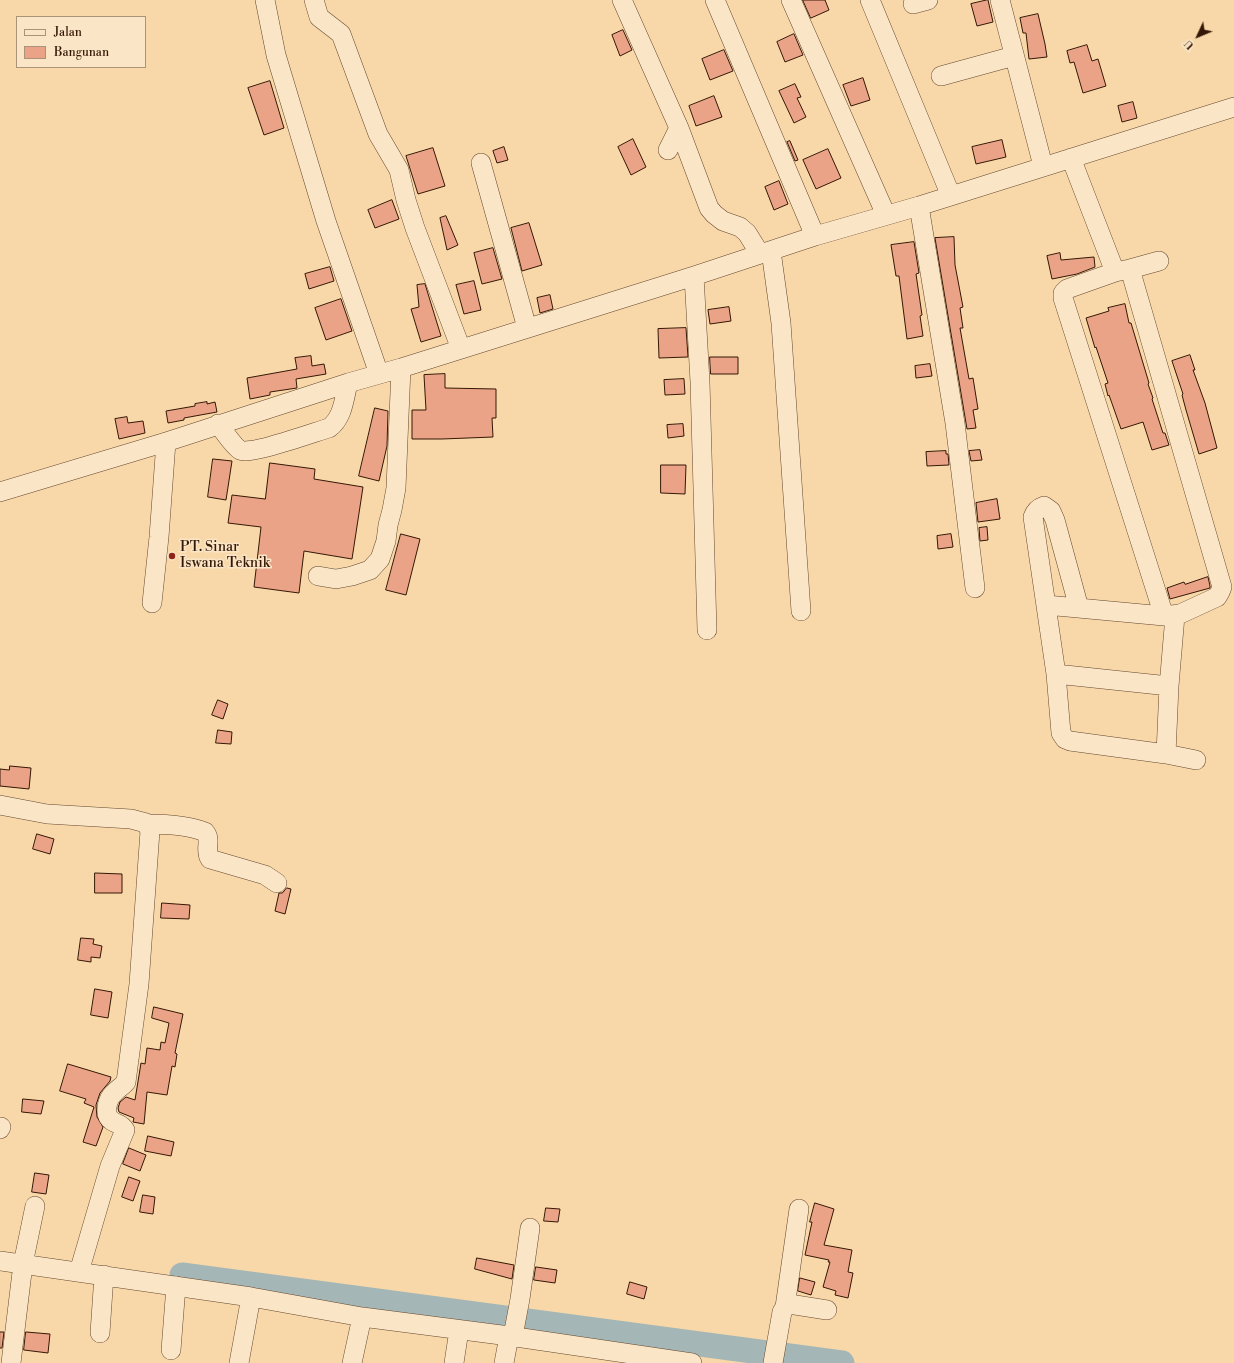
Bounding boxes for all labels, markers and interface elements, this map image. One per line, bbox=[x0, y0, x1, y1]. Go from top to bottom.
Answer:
legend bbox=[16, 16, 146, 68]
north arrow bbox=[1178, 16, 1218, 56]
text: Jalan bbox=[54, 25, 82, 40]
text: U bbox=[1181, 36, 1197, 52]
text: Bangunan bbox=[54, 45, 109, 60]
place label: PT. Sinar Iswana Teknik bbox=[180, 540, 270, 572]
marker: PT. Sinar Iswana Teknik bbox=[167, 551, 177, 561]

